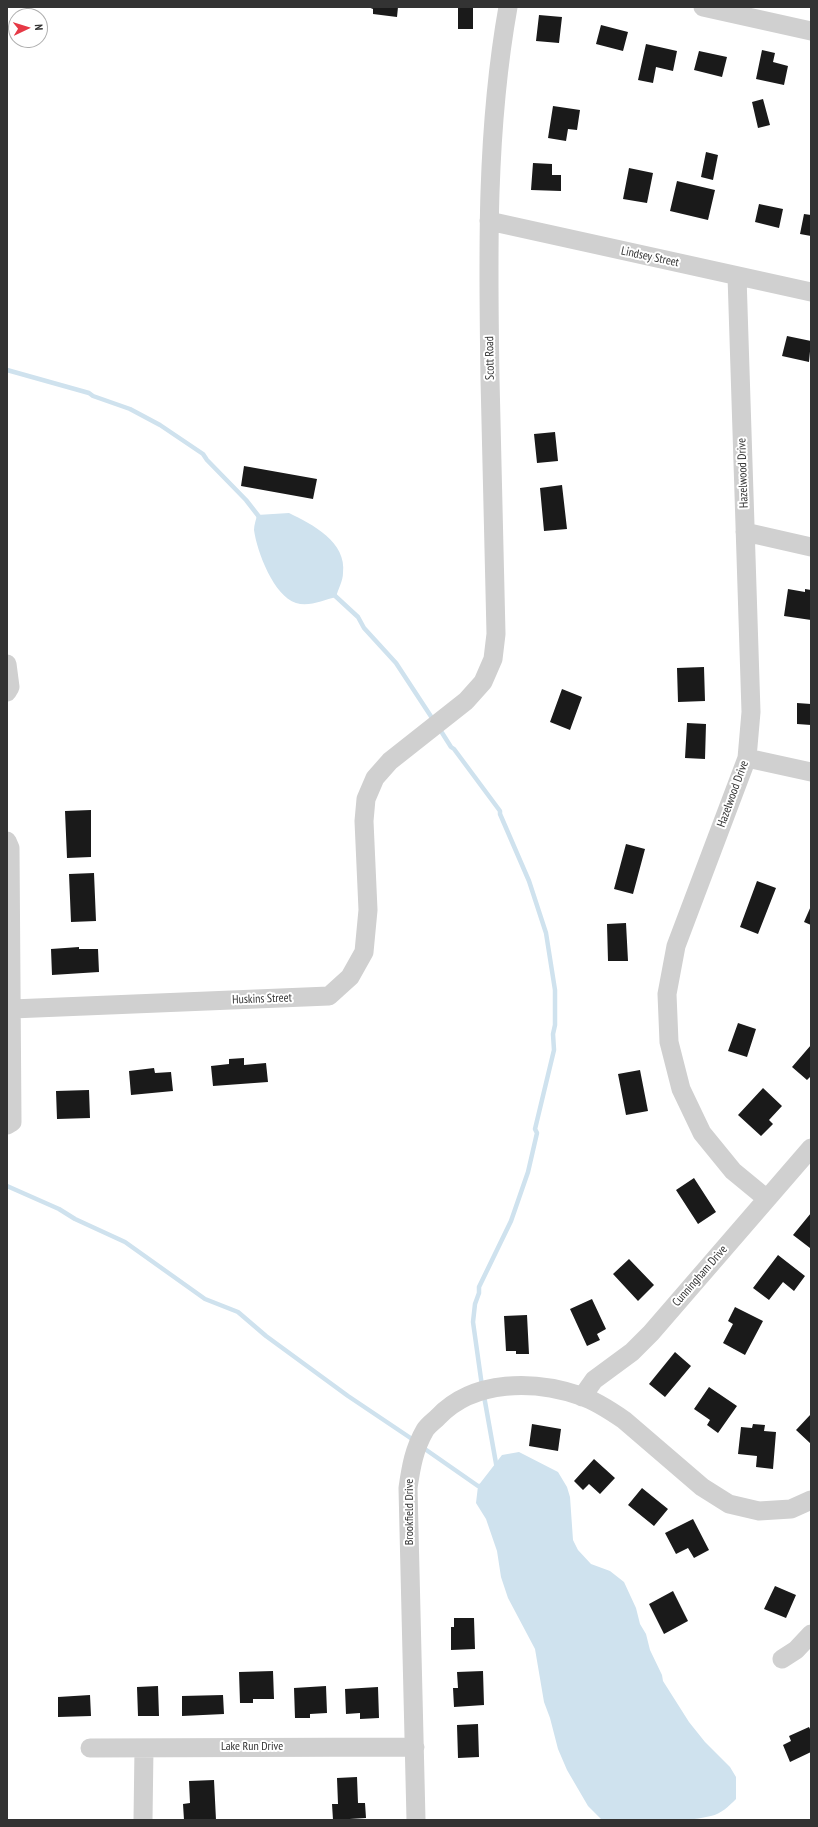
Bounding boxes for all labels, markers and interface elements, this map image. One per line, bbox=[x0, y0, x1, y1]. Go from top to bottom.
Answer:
north arrow bbox=[8, 8, 48, 48]
text: N bbox=[32, 24, 46, 31]
street label: Lindsey Street bbox=[620, 244, 680, 270]
street label: Scott Road bbox=[482, 336, 498, 380]
street label: Hazelwood Drive bbox=[735, 438, 751, 508]
street label: Hazelwood Drive bbox=[714, 759, 752, 829]
street label: Huskins Street bbox=[232, 991, 292, 1007]
street label: Cunningham Drive bbox=[670, 1242, 730, 1310]
street label: Brookfield Drive bbox=[403, 1479, 417, 1545]
street label: Lake Run Drive bbox=[221, 1740, 283, 1754]

